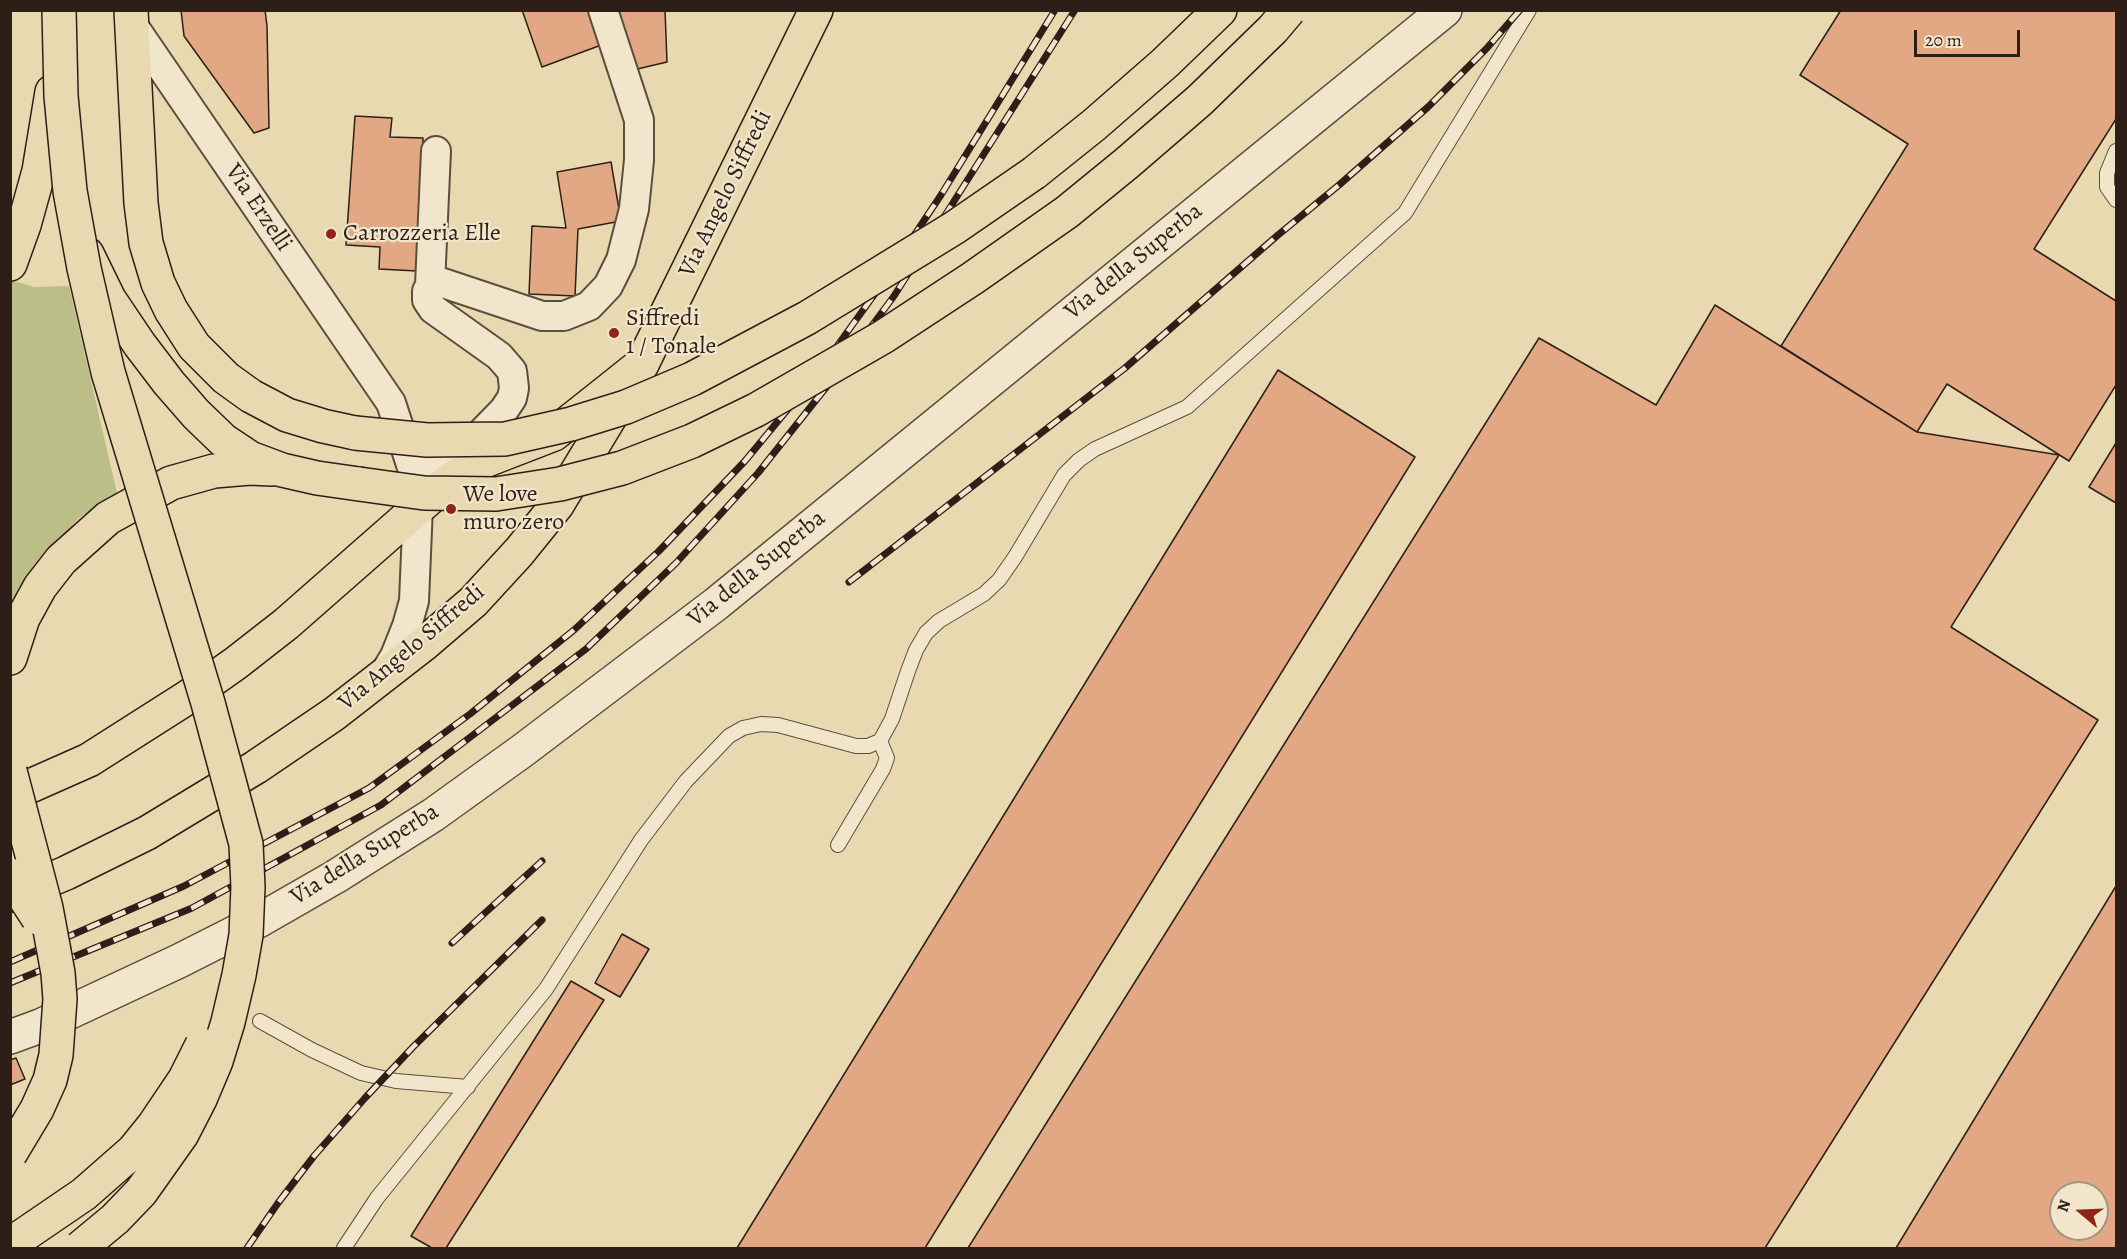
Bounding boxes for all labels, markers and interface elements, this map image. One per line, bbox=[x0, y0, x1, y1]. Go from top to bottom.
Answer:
scale bar bbox=[1917, 18, 2024, 56]
text: 20 m bbox=[1925, 28, 1962, 52]
street label: Via Angelo Siffredi bbox=[673, 106, 779, 282]
street label: Via Erzelli bbox=[218, 159, 298, 257]
street label: Via della Superba bbox=[1059, 198, 1209, 326]
place label: Carrozzeria Elle bbox=[343, 220, 501, 248]
marker: Carrozzeria Elle bbox=[324, 227, 338, 241]
place label: Siffredi 1 / Tonale bbox=[626, 305, 716, 361]
marker: Siffredi 1 / Tonale bbox=[607, 326, 621, 340]
place label: We love muro zero bbox=[463, 481, 564, 537]
marker: We love muro zero bbox=[444, 502, 458, 516]
street label: Via della Superba bbox=[682, 505, 832, 633]
street label: Via Angelo Siffredi bbox=[333, 578, 491, 718]
street label: Via della Superba bbox=[286, 798, 444, 912]
north arrow bbox=[2049, 1181, 2109, 1241]
text: N bbox=[2052, 1197, 2076, 1215]

